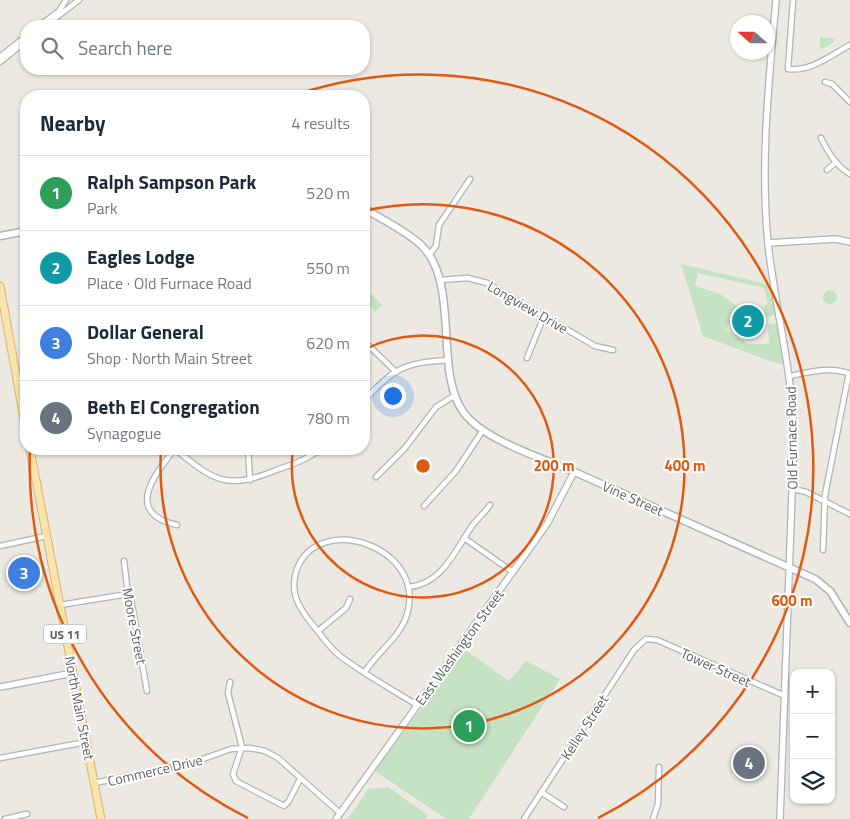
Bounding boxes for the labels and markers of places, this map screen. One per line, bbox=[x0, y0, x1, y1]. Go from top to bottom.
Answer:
pin: 2 bbox=[732, 302, 764, 340]
centre of rings bbox=[414, 457, 432, 475]
pin: 3 bbox=[8, 554, 40, 592]
pin: 1 bbox=[453, 707, 485, 745]
pin: 4 bbox=[733, 744, 765, 782]

